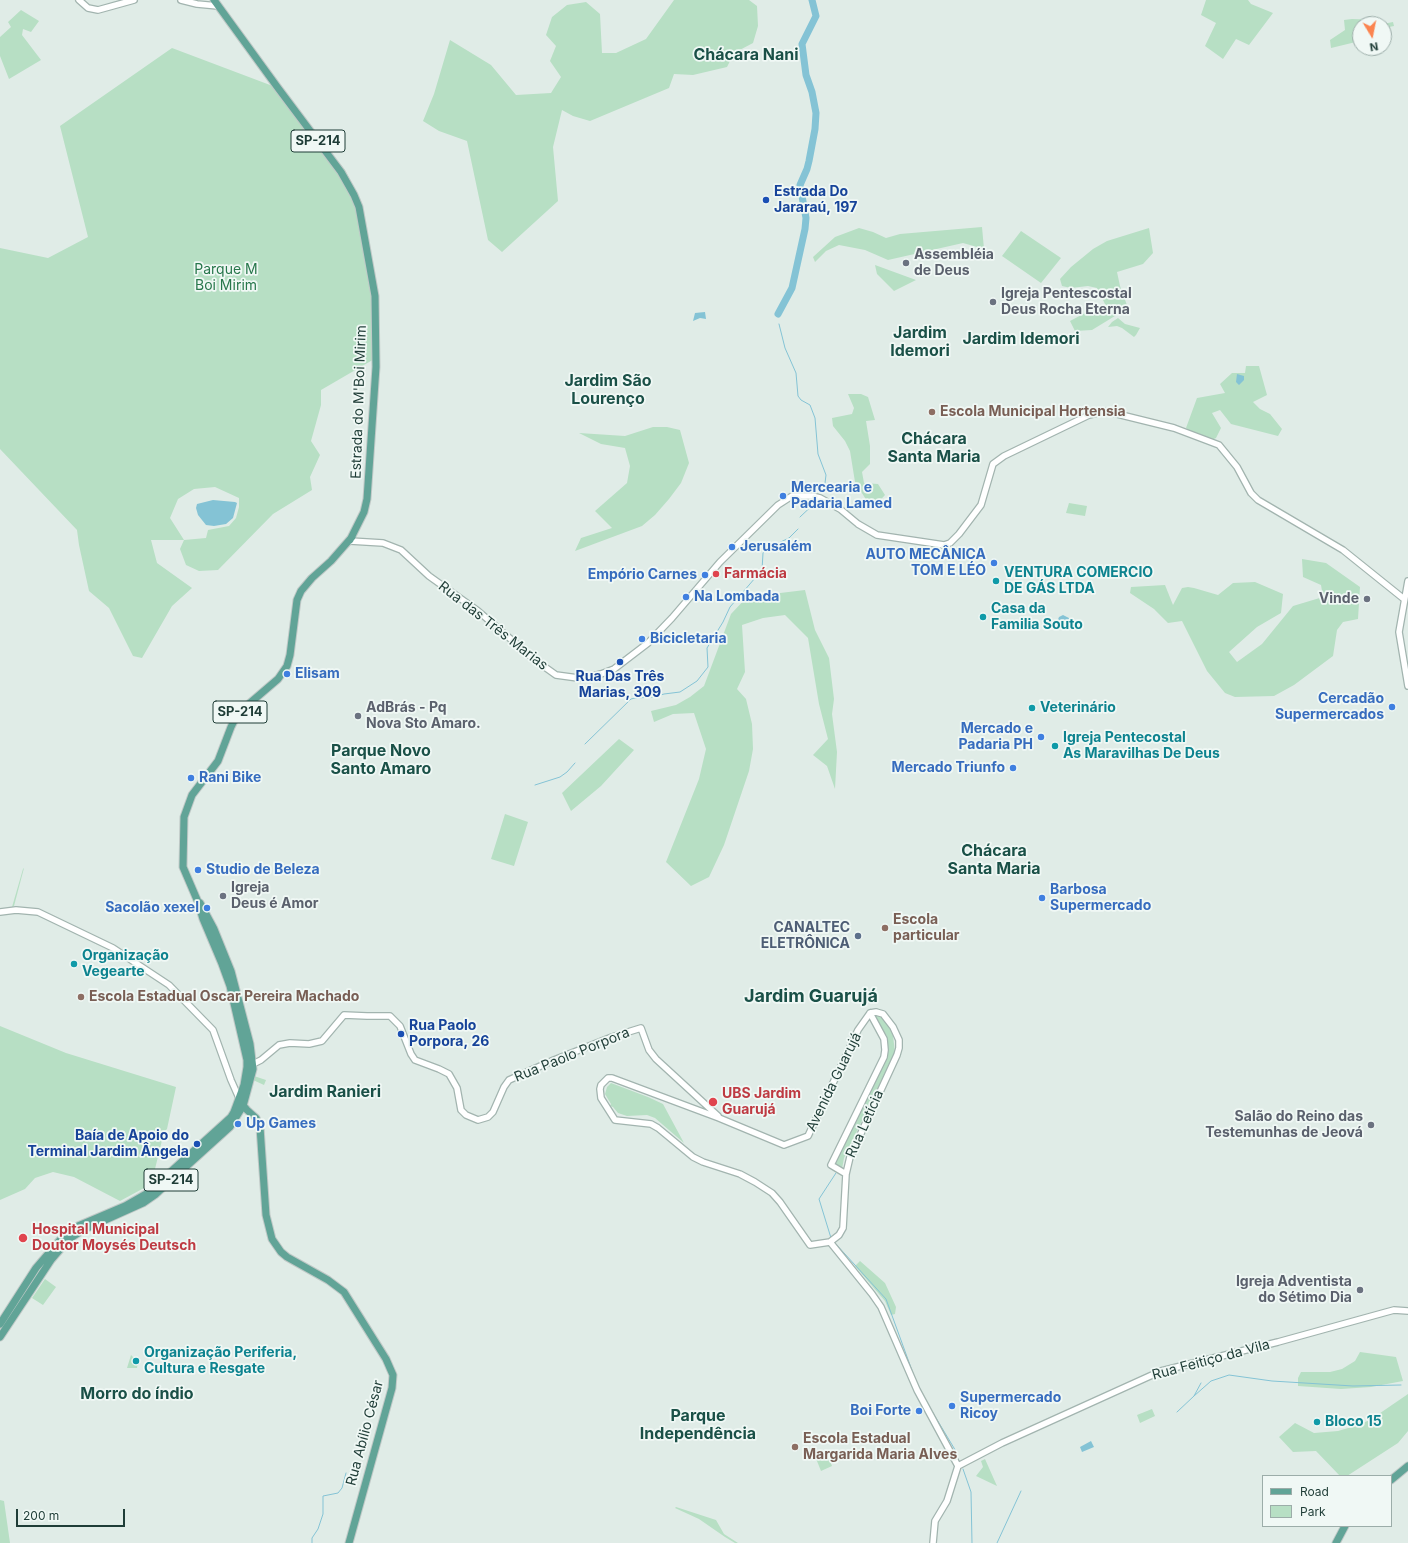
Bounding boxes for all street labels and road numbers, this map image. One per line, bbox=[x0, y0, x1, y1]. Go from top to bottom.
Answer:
road number: SP-214 bbox=[291, 130, 345, 152]
street label: Estrada do M'Boi Mirim bbox=[348, 325, 370, 479]
street label: Rua das Três Marias bbox=[435, 578, 551, 674]
road number: SP-214 bbox=[213, 701, 267, 723]
street label: Rua Paolo Porpora bbox=[512, 1024, 632, 1086]
street label: Avenida Guarujá bbox=[803, 1030, 865, 1134]
street label: Rua Letícia bbox=[843, 1088, 887, 1160]
road number: SP-214 bbox=[144, 1169, 198, 1191]
street label: Rua Feitiço da Vila bbox=[1150, 1336, 1272, 1384]
street label: Rua Abílio César bbox=[343, 1378, 387, 1488]

